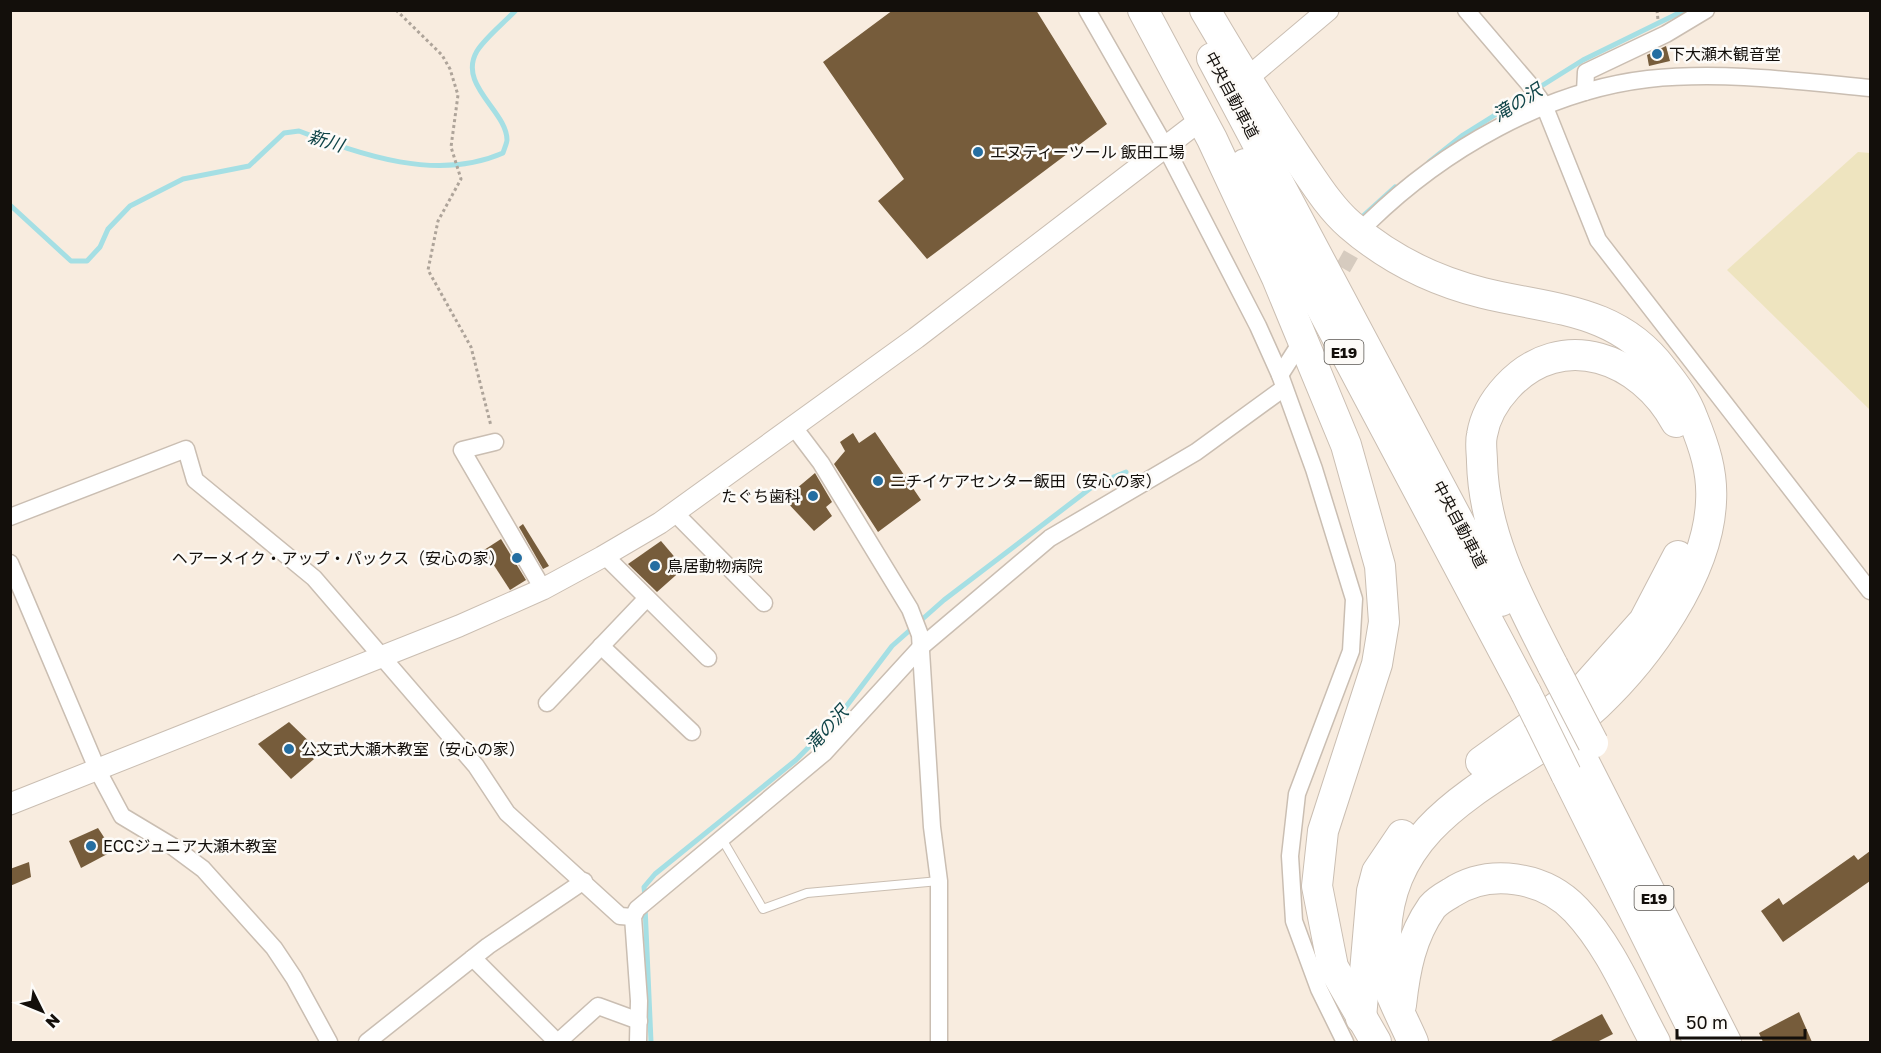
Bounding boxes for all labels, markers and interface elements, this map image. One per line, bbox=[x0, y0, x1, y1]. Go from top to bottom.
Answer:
place label: 下大瀬木観音堂 bbox=[1669, 44, 1781, 64]
marker: 下大瀬木観音堂 bbox=[1650, 47, 1664, 61]
street label: 中央自動車道 bbox=[1201, 48, 1263, 142]
water label: 滝の沢 bbox=[1488, 77, 1547, 126]
water label: 新川 bbox=[306, 124, 348, 156]
place label: エヌティーツール 飯田工場 bbox=[990, 142, 1185, 162]
marker: エヌティーツール 飯田工場 bbox=[971, 145, 985, 159]
road number: E19 bbox=[1324, 340, 1364, 364]
place label: ニチイケアセンター飯田（安心の家） bbox=[890, 471, 1162, 491]
marker: ニチイケアセンター飯田（安心の家） bbox=[871, 474, 885, 488]
street label: 中央自動車道 bbox=[1429, 477, 1491, 571]
place label: たぐち歯科 bbox=[721, 486, 801, 506]
marker: たぐち歯科 bbox=[806, 489, 820, 503]
place label: ヘアーメイク・アップ・パックス（安心の家） bbox=[172, 548, 505, 568]
marker: ヘアーメイク・アップ・パックス（安心の家） bbox=[510, 551, 524, 565]
place label: 鳥居動物病院 bbox=[667, 556, 763, 576]
marker: 鳥居動物病院 bbox=[648, 559, 662, 573]
water label: 滝の沢 bbox=[800, 699, 854, 755]
place label: 公文式大瀬木教室（安心の家） bbox=[301, 739, 525, 759]
marker: 公文式大瀬木教室（安心の家） bbox=[282, 742, 296, 756]
place label: ECCジュニア大瀬木教室 bbox=[103, 836, 277, 856]
marker: ECCジュニア大瀬木教室 bbox=[84, 839, 98, 853]
road number: E19 bbox=[1634, 886, 1674, 910]
north arrow bbox=[12, 981, 72, 1041]
scale bar bbox=[1677, 1002, 1804, 1040]
text: N bbox=[42, 1010, 64, 1033]
text: 50 m bbox=[1686, 1011, 1728, 1033]

